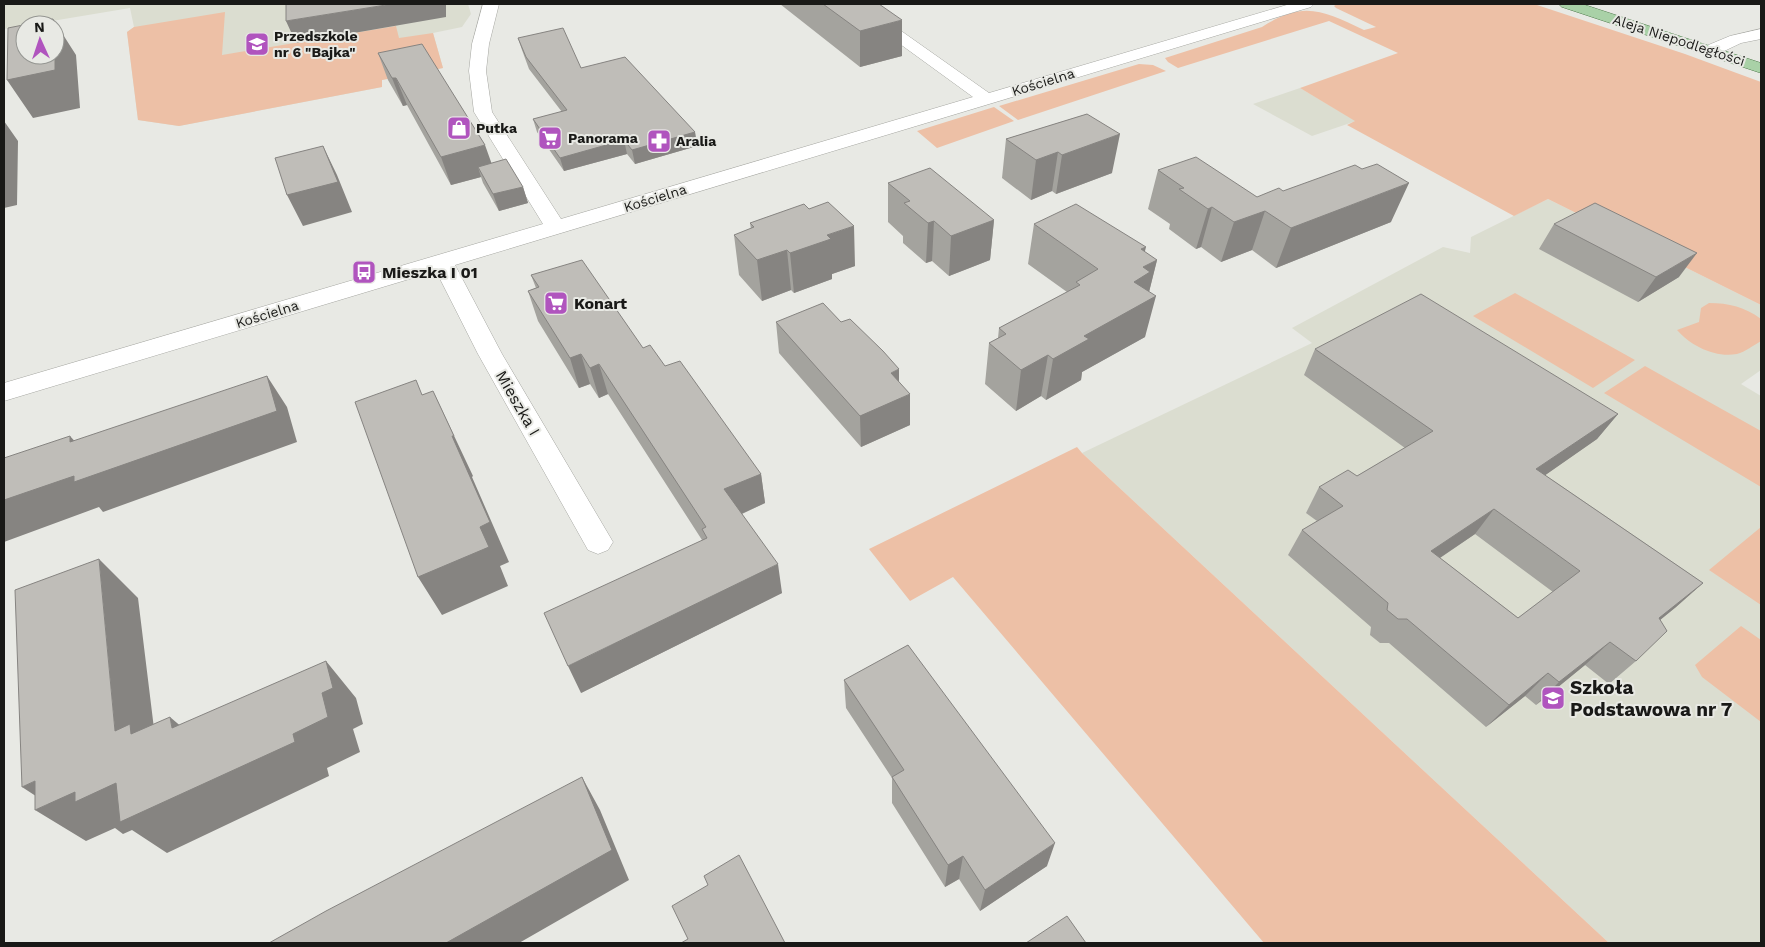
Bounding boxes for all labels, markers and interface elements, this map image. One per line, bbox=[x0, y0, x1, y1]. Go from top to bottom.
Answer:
street label: Aleja Niepodległości bbox=[1611, 11, 1747, 69]
north arrow bbox=[15, 15, 65, 65]
text: N bbox=[34, 19, 45, 35]
place label: Przedszkole nr 6 "Bajka" bbox=[274, 28, 358, 60]
school or university icon: Przedszkole nr 6 "Bajka" bbox=[244, 31, 270, 57]
street label: Kościelna bbox=[1010, 65, 1076, 99]
shop icon: Putka bbox=[446, 115, 472, 141]
place label: Putka bbox=[476, 120, 518, 136]
supermarket icon: Panorama bbox=[537, 125, 563, 151]
pharmacy icon: Aralia bbox=[646, 128, 672, 154]
place label: Panorama bbox=[568, 130, 639, 146]
place label: Aralia bbox=[676, 133, 717, 149]
street label: Kościelna bbox=[622, 181, 688, 215]
bus stop icon: Mieszka I 01 bbox=[351, 259, 377, 285]
place label: Mieszka I 01 bbox=[382, 263, 478, 282]
supermarket icon: Konart bbox=[543, 290, 569, 316]
place label: Konart bbox=[574, 294, 627, 313]
street label: Kościelna bbox=[234, 297, 300, 331]
street label: Mieszka I bbox=[492, 367, 544, 439]
place label: Szkoła Podstawowa nr 7 bbox=[1570, 676, 1732, 721]
school or university icon: Szkoła Podstawowa nr 7 bbox=[1540, 685, 1566, 711]

